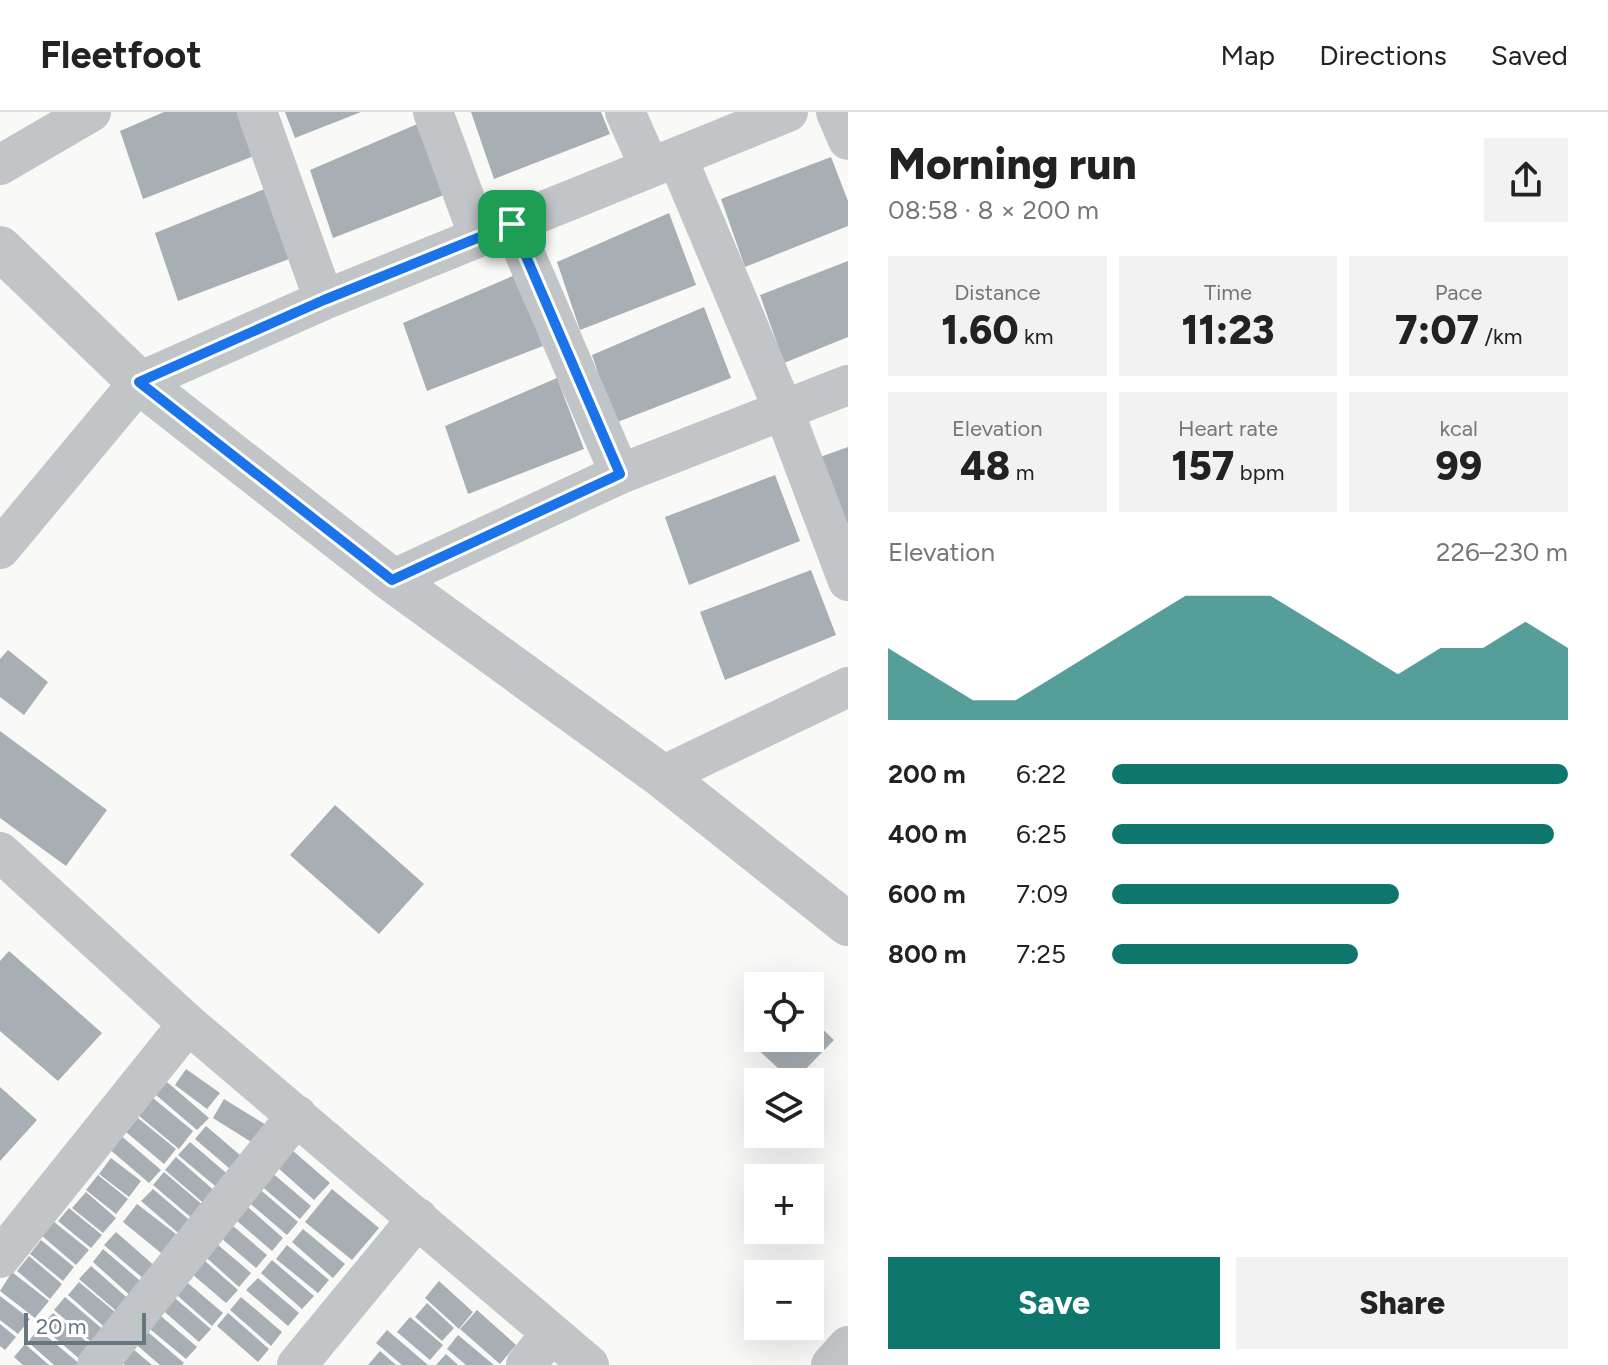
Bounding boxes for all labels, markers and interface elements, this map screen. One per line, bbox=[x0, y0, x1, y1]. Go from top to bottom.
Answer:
text: Fleetfoot bbox=[40, 32, 202, 78]
text: Map bbox=[1221, 38, 1275, 72]
text: Directions bbox=[1319, 38, 1447, 72]
text: Saved bbox=[1491, 38, 1568, 72]
text: Morning run bbox=[888, 137, 1137, 190]
button: share bbox=[1484, 138, 1568, 222]
pin bbox=[478, 190, 546, 258]
text: 08:58 · 8 × 200 m bbox=[888, 194, 1099, 226]
icon: arrive bbox=[490, 202, 534, 246]
text: Distance bbox=[954, 279, 1040, 306]
text: Time bbox=[1204, 279, 1252, 306]
text: Pace bbox=[1435, 279, 1482, 306]
text: 1.60 bbox=[941, 306, 1019, 354]
text: 11:23 bbox=[1181, 306, 1274, 354]
text: 7:07 bbox=[1395, 306, 1479, 354]
text: km bbox=[1019, 323, 1053, 350]
text: /km bbox=[1479, 323, 1522, 350]
text: Elevation bbox=[952, 415, 1043, 442]
text: Heart rate bbox=[1178, 415, 1278, 442]
text: kcal bbox=[1439, 415, 1478, 442]
text: 48 bbox=[960, 442, 1010, 490]
text: 157 bbox=[1171, 442, 1234, 490]
text: 99 bbox=[1435, 442, 1482, 490]
text: m bbox=[1010, 459, 1034, 486]
text: bpm bbox=[1234, 459, 1285, 486]
text: Elevation bbox=[888, 536, 995, 568]
text: 226–230 m bbox=[1436, 536, 1568, 568]
text: 200 m bbox=[888, 758, 966, 790]
text: 6:22 bbox=[1016, 758, 1066, 790]
text: 400 m bbox=[888, 818, 967, 850]
text: 6:25 bbox=[1016, 818, 1067, 850]
text: 600 m bbox=[888, 878, 966, 910]
text: 7:09 bbox=[1016, 878, 1068, 910]
text: 800 m bbox=[888, 938, 966, 970]
text: 7:25 bbox=[1016, 938, 1066, 970]
map controls bbox=[744, 972, 824, 1340]
button: locate bbox=[744, 972, 824, 1052]
button: layers bbox=[744, 1068, 824, 1148]
button: + bbox=[744, 1164, 824, 1244]
button: Save bbox=[888, 1257, 1220, 1349]
button: Share bbox=[1236, 1257, 1568, 1349]
button: − bbox=[744, 1260, 824, 1340]
scale bar bbox=[24, 1309, 146, 1345]
text: 20 m bbox=[36, 1313, 87, 1340]

